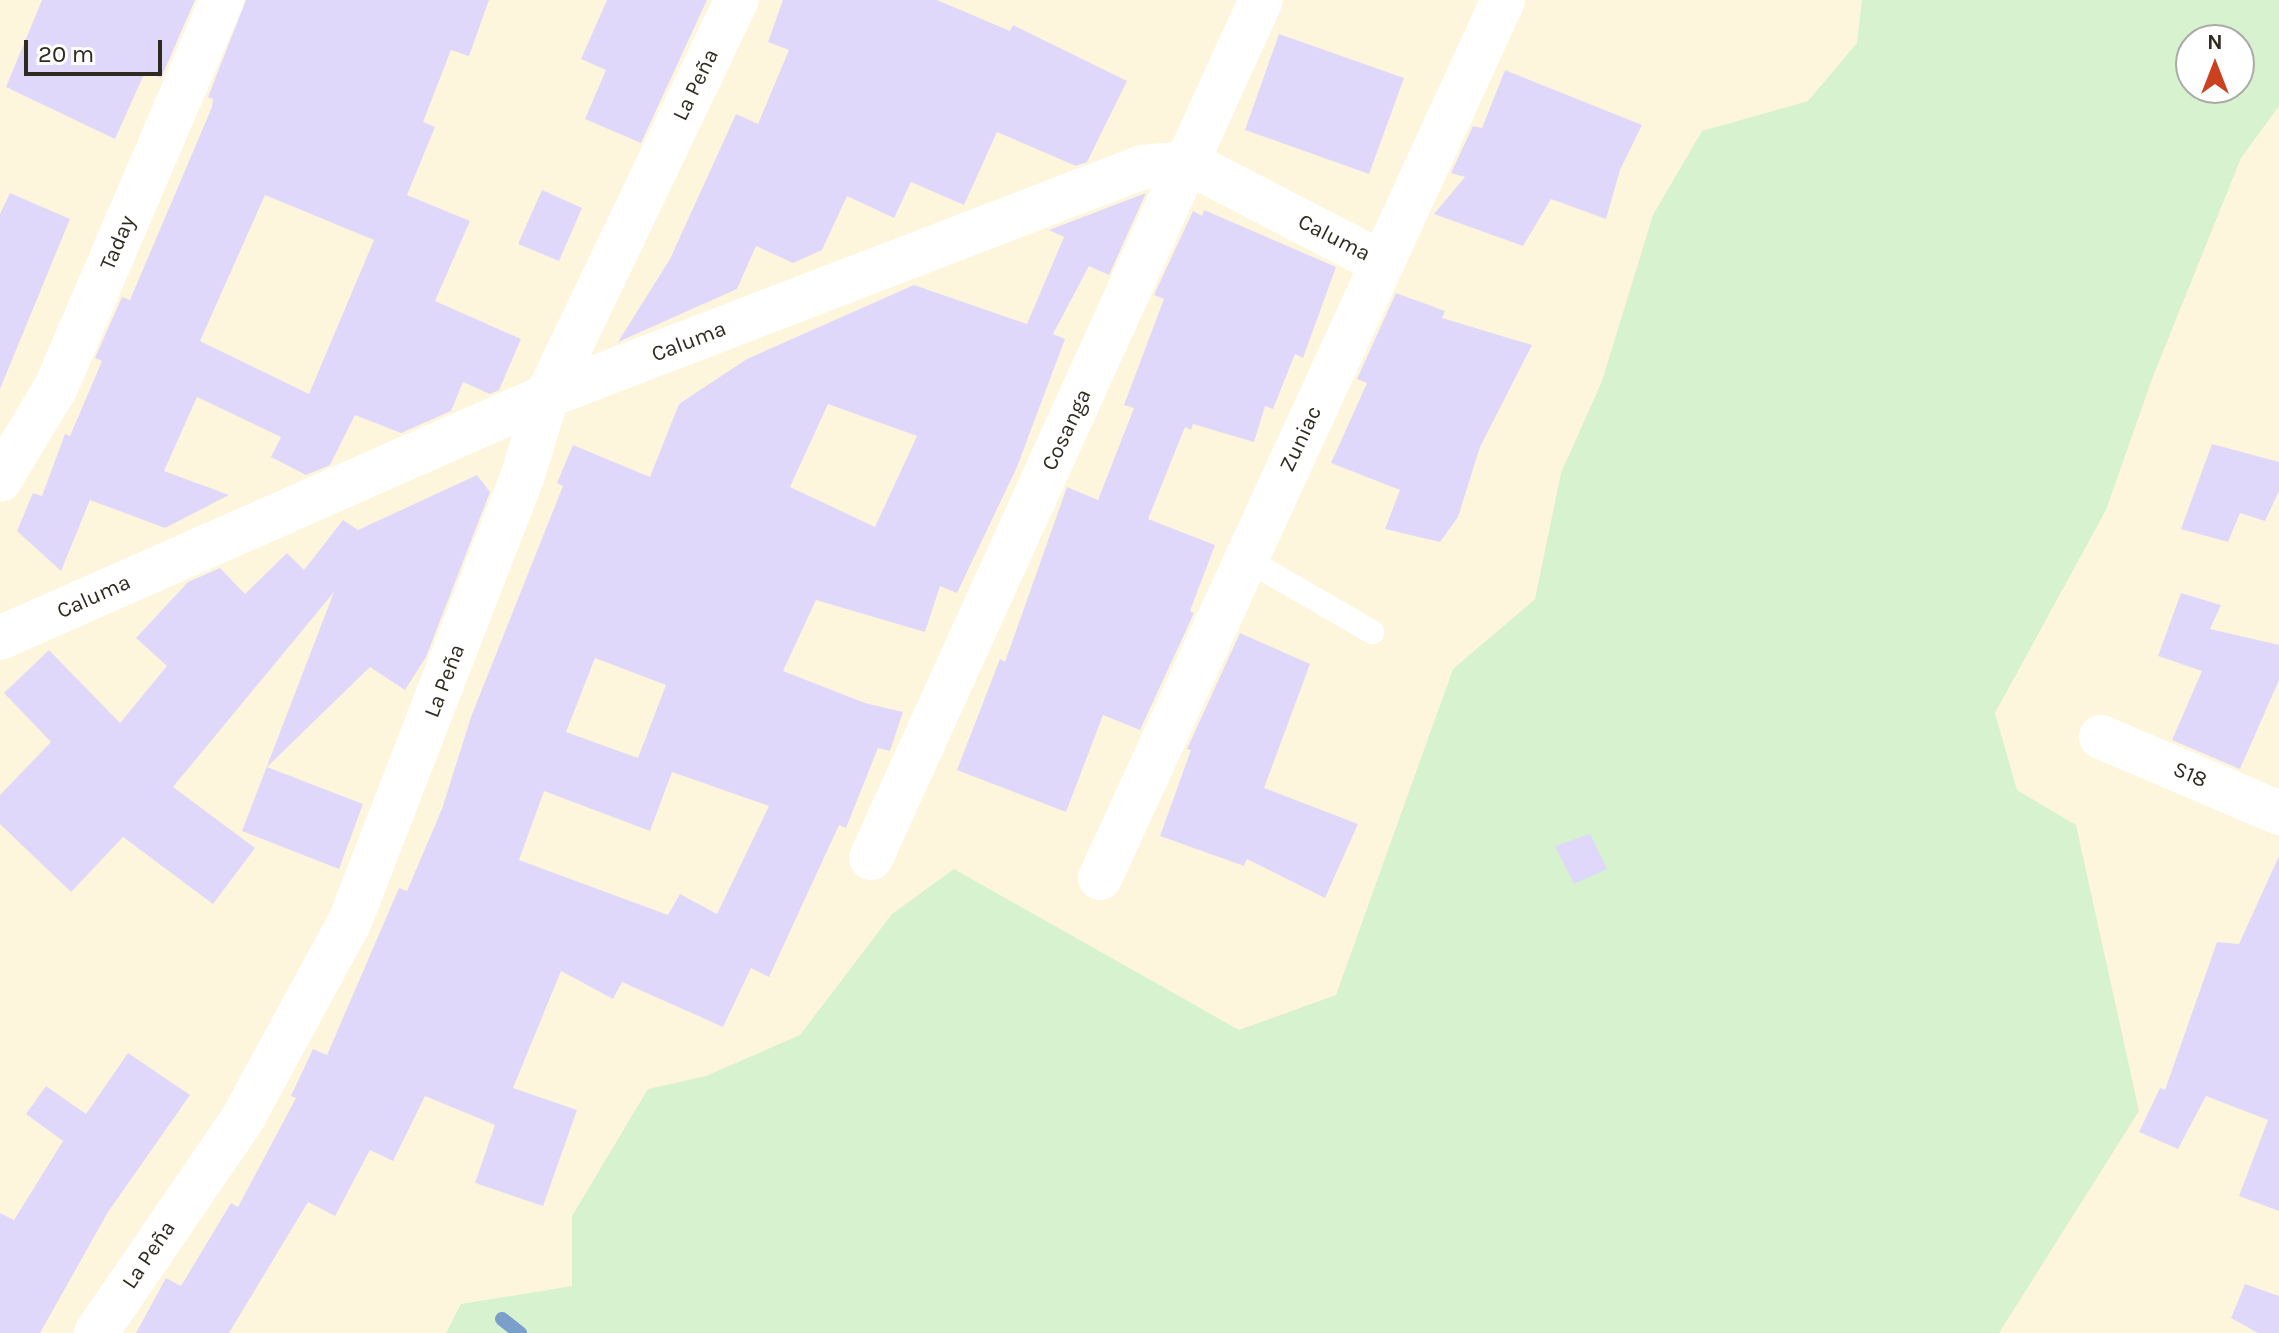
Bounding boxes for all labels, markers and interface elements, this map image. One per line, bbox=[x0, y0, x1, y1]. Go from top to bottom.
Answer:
scale bar bbox=[28, 24, 166, 74]
north arrow bbox=[2175, 24, 2255, 104]
text: N bbox=[2207, 29, 2223, 55]
text: 20 m bbox=[38, 40, 94, 68]
street label: La Peña bbox=[667, 45, 725, 125]
street label: Caluma bbox=[1293, 209, 1375, 267]
street label: Taday bbox=[95, 212, 141, 274]
street label: Caluma bbox=[648, 316, 730, 368]
street label: Cosanga bbox=[1037, 385, 1097, 475]
street label: Zuniac bbox=[1274, 402, 1328, 476]
street label: Caluma bbox=[53, 569, 135, 625]
street label: La Peña bbox=[419, 641, 471, 721]
street label: S18 bbox=[2169, 756, 2211, 794]
street label: La Peña bbox=[117, 1216, 181, 1294]

